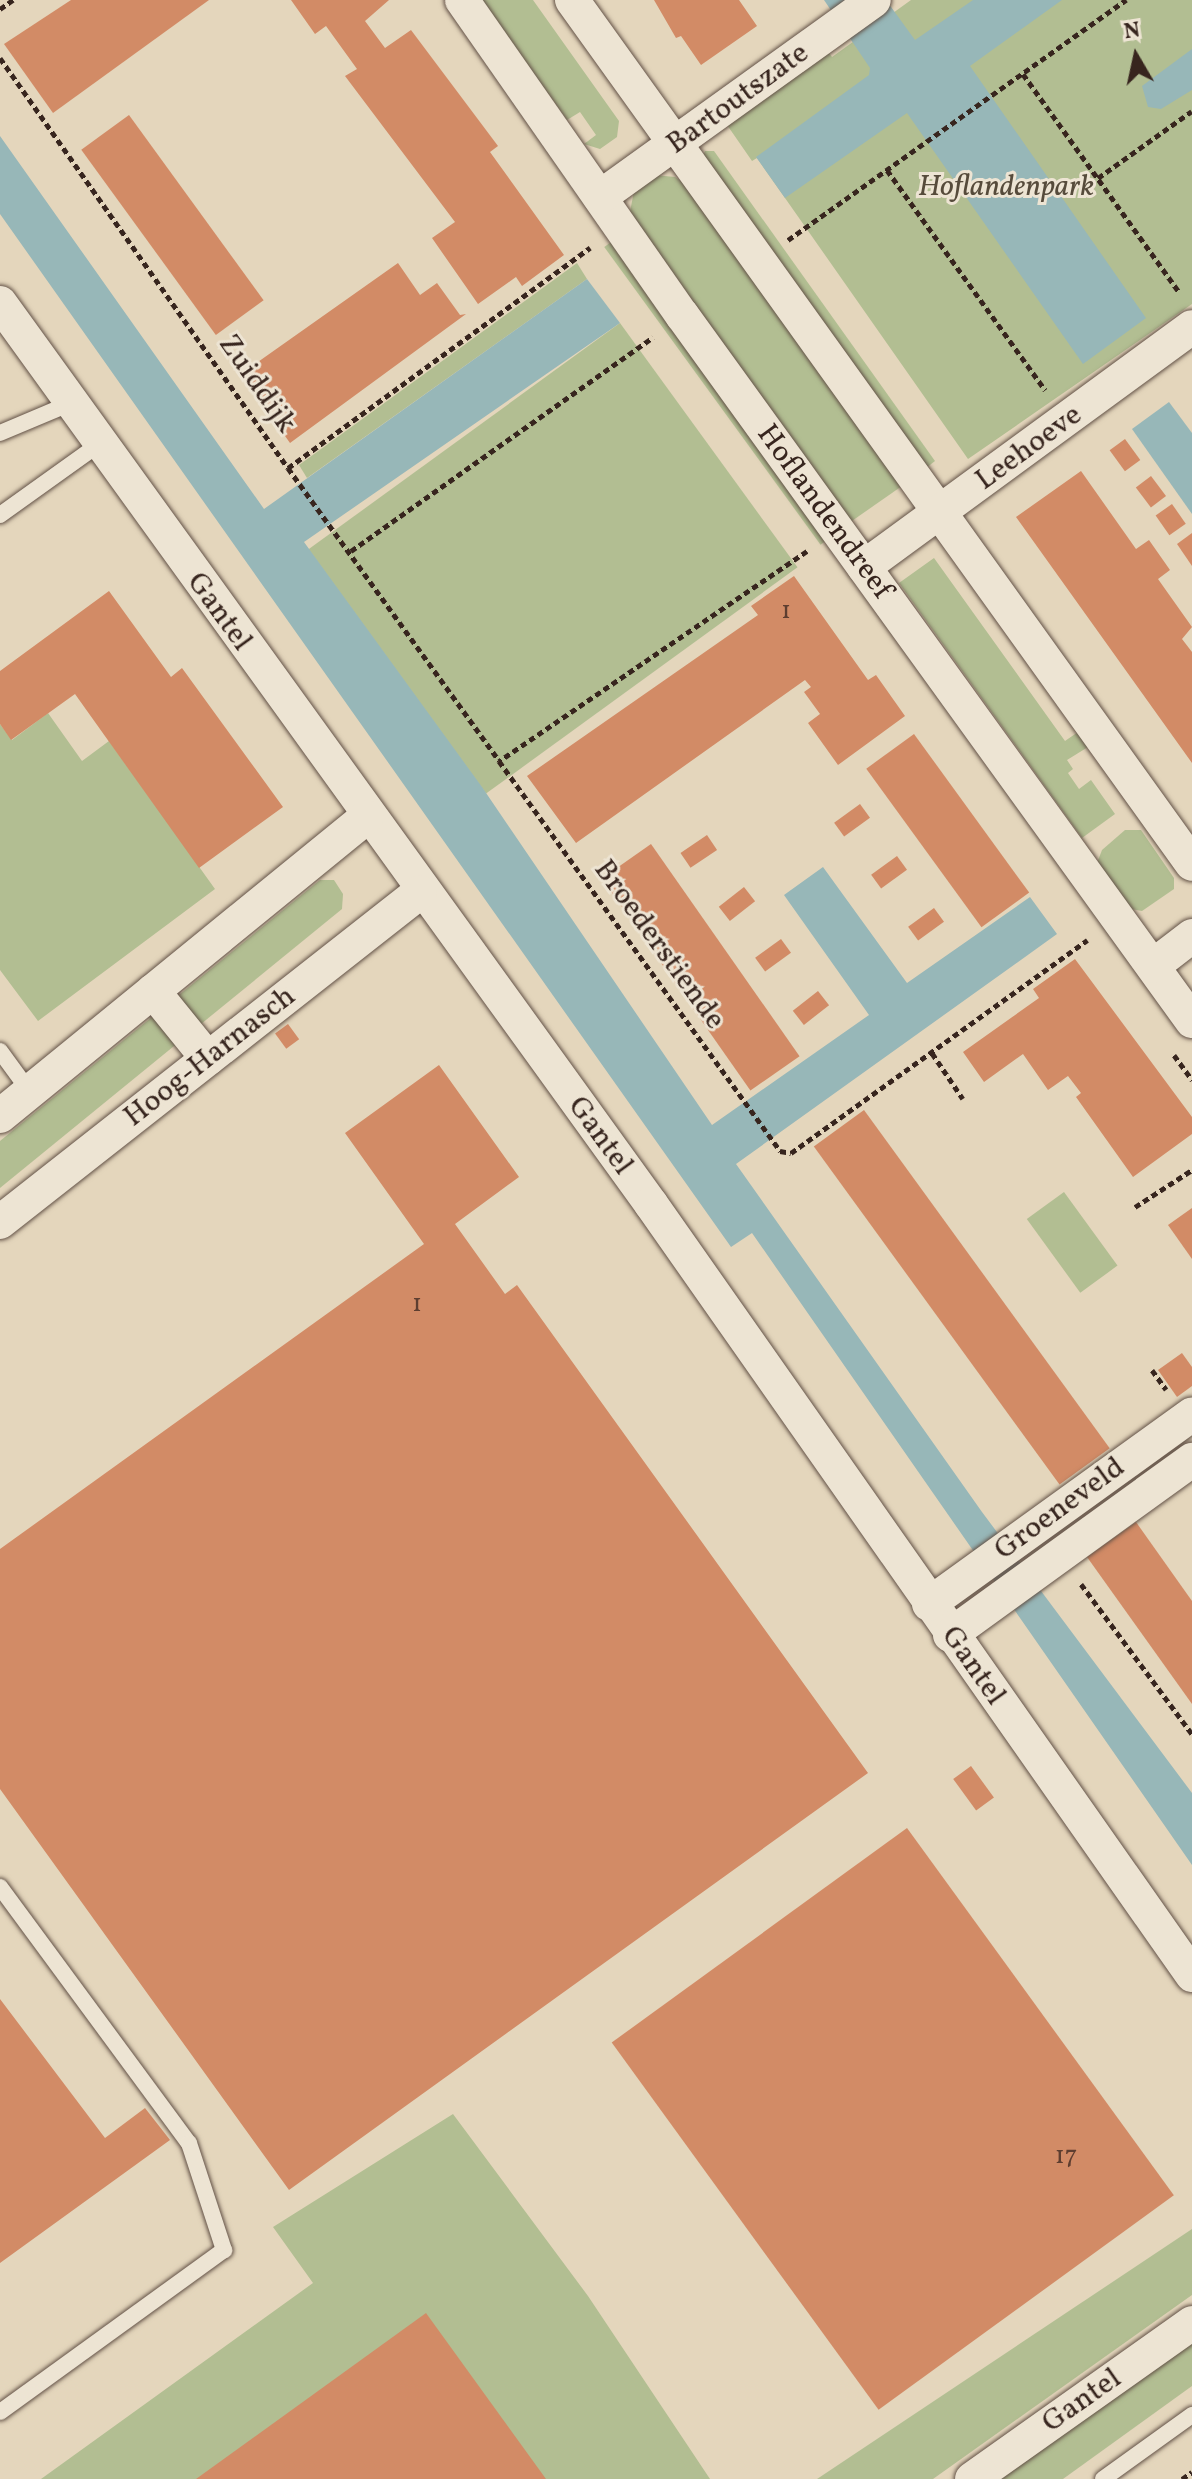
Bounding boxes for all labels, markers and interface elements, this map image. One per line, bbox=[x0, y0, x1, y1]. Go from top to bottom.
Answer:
text: N bbox=[1122, 15, 1142, 48]
north arrow bbox=[1096, 16, 1176, 96]
street label: Bartoutszate bbox=[660, 35, 816, 163]
park label: Hoflandenpark bbox=[918, 169, 1094, 205]
street label: Zuiddijk bbox=[210, 328, 304, 440]
street label: Leehoeve bbox=[969, 397, 1089, 499]
street label: Hoflandendreef bbox=[749, 418, 899, 606]
street label: Gantel bbox=[179, 566, 259, 658]
house number: 1 bbox=[781, 596, 791, 628]
street label: Broederstiende bbox=[585, 853, 733, 1037]
street label: Hoog-Harnasch bbox=[117, 979, 303, 1135]
street label: Gantel bbox=[560, 1090, 640, 1182]
house number: 1 bbox=[412, 1289, 422, 1321]
street label: Groeneveld bbox=[988, 1450, 1132, 1568]
street label: Gantel bbox=[933, 1620, 1013, 1712]
house number: 17 bbox=[1055, 2141, 1077, 2173]
street label: Gantel bbox=[1036, 2361, 1128, 2441]

